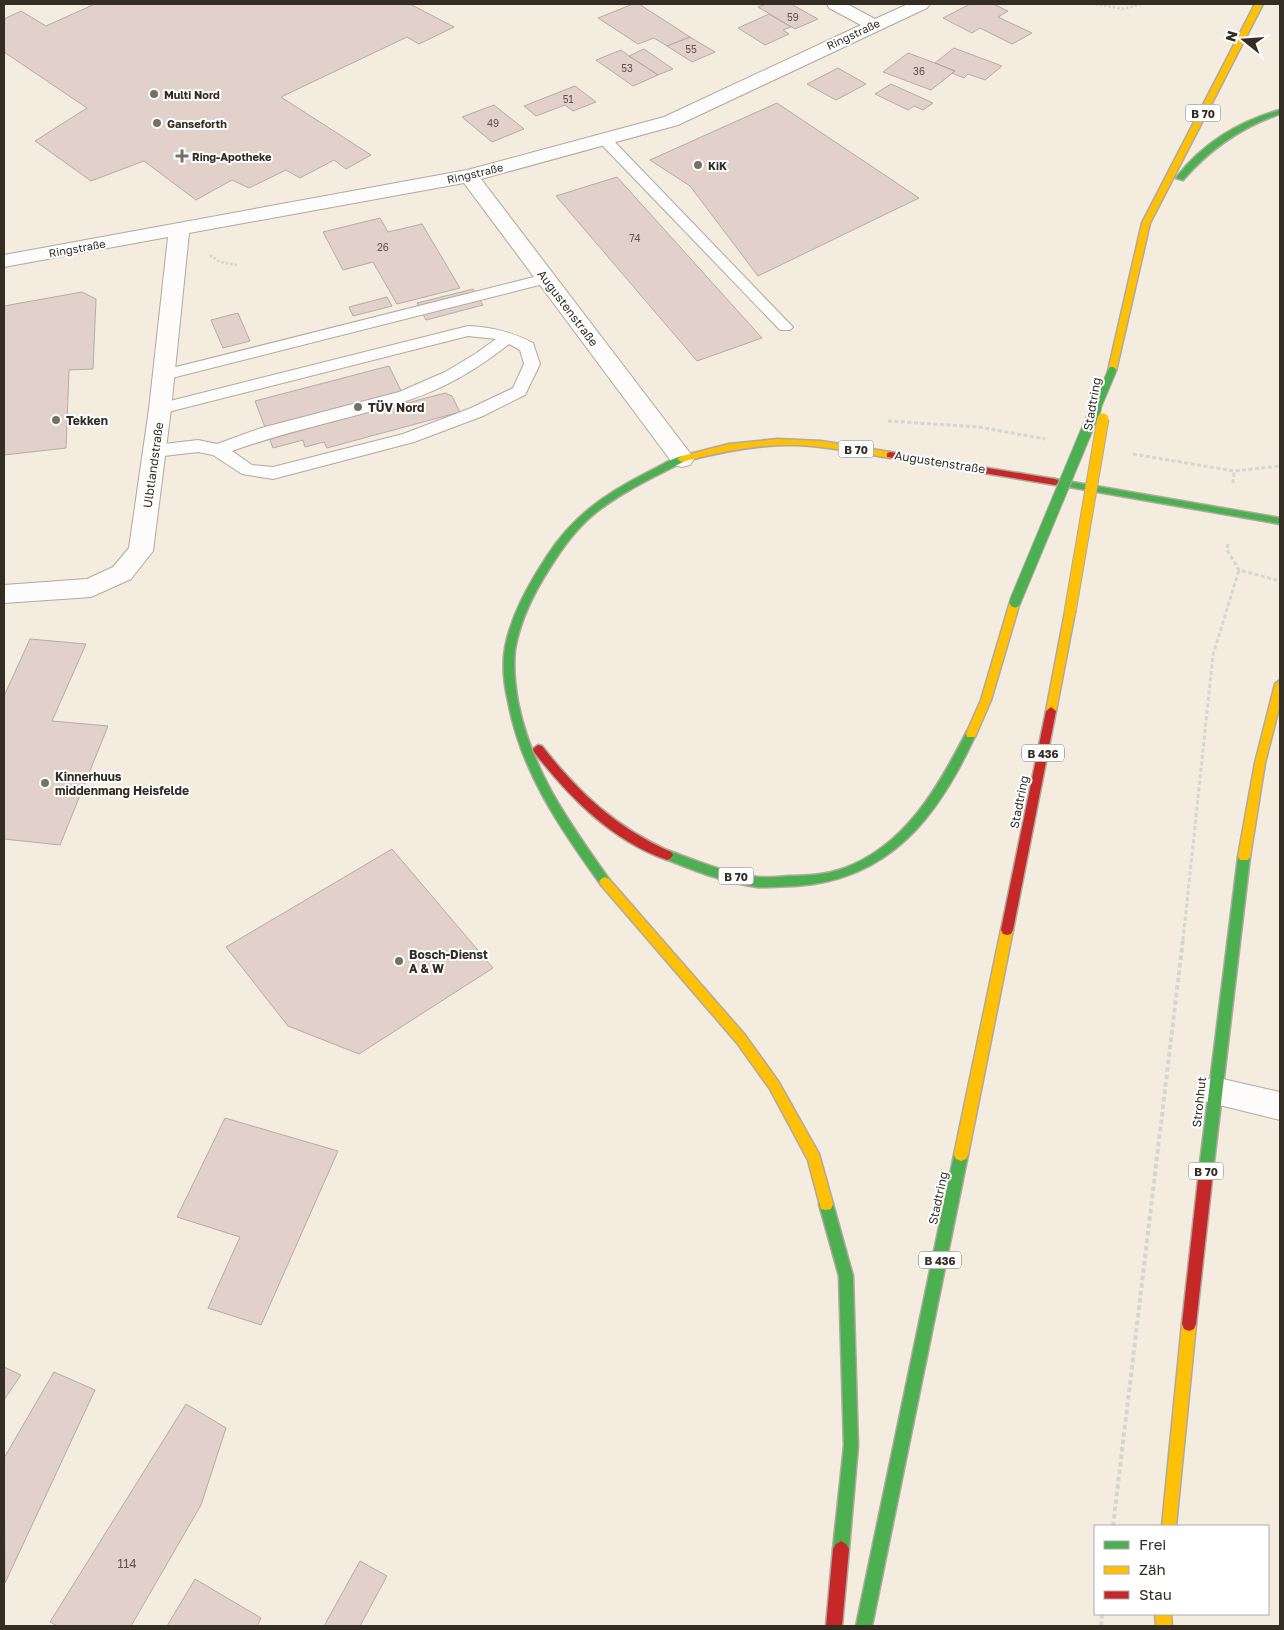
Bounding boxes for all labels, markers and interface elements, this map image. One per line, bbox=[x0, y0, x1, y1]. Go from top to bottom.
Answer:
house number: 59 bbox=[787, 11, 799, 23]
north arrow bbox=[1219, 15, 1269, 65]
street label: Ringstraße bbox=[824, 16, 882, 52]
text: N bbox=[1221, 28, 1241, 44]
house number: 55 bbox=[685, 43, 697, 55]
house number: 53 bbox=[621, 62, 633, 74]
house number: 36 bbox=[913, 65, 925, 77]
marker: Multi Nord bbox=[148, 88, 160, 100]
place label: Multi Nord bbox=[164, 88, 220, 101]
house number: 51 bbox=[563, 93, 573, 105]
road number: B 70 bbox=[1186, 105, 1220, 122]
marker: Ganseforth bbox=[151, 117, 163, 129]
place label: Ganseforth bbox=[167, 117, 227, 130]
house number: 49 bbox=[487, 117, 499, 129]
marker: Ring-Apotheke bbox=[176, 150, 188, 162]
place label: Ring-Apotheke bbox=[192, 150, 272, 163]
marker: KiK bbox=[692, 159, 704, 171]
place label: KiK bbox=[708, 159, 727, 172]
street label: Ringstraße bbox=[446, 160, 504, 186]
house number: 74 bbox=[629, 232, 641, 244]
street label: Ringstraße bbox=[48, 237, 106, 259]
house number: 26 bbox=[377, 241, 389, 253]
street label: Augustenstraße bbox=[534, 267, 602, 349]
street label: Stadtring bbox=[1080, 376, 1104, 432]
place label: TÜV Nord bbox=[368, 400, 424, 415]
marker: TÜV Nord bbox=[352, 401, 364, 413]
place label: Tekken bbox=[66, 413, 108, 428]
marker: Tekken bbox=[50, 414, 62, 426]
street label: Ulbtlandstraße bbox=[140, 421, 166, 509]
road number: B 70 bbox=[838, 440, 874, 458]
street label: Augustenstraße bbox=[894, 447, 986, 477]
road number: B 436 bbox=[1022, 744, 1064, 761]
place label: Kinnerhuus middenmang Heisfelde bbox=[55, 769, 189, 798]
street label: Stadtring bbox=[1006, 774, 1032, 830]
marker: Kinnerhuus middenmang Heisfelde bbox=[39, 777, 51, 789]
road number: B 70 bbox=[718, 868, 754, 884]
place label: Bosch-Dienst A & W bbox=[409, 947, 488, 976]
marker: Bosch-Dienst A & W bbox=[393, 955, 405, 967]
street label: Strohhut bbox=[1189, 1076, 1209, 1128]
road number: B 70 bbox=[1188, 1162, 1224, 1180]
street label: Stadtring bbox=[925, 1170, 951, 1226]
road number: B 436 bbox=[919, 1252, 961, 1268]
legend bbox=[1094, 1525, 1269, 1615]
text: Frei bbox=[1139, 1535, 1166, 1553]
house number: 114 bbox=[118, 1556, 136, 1571]
text: Zäh bbox=[1139, 1560, 1166, 1578]
text: Stau bbox=[1139, 1585, 1172, 1603]

